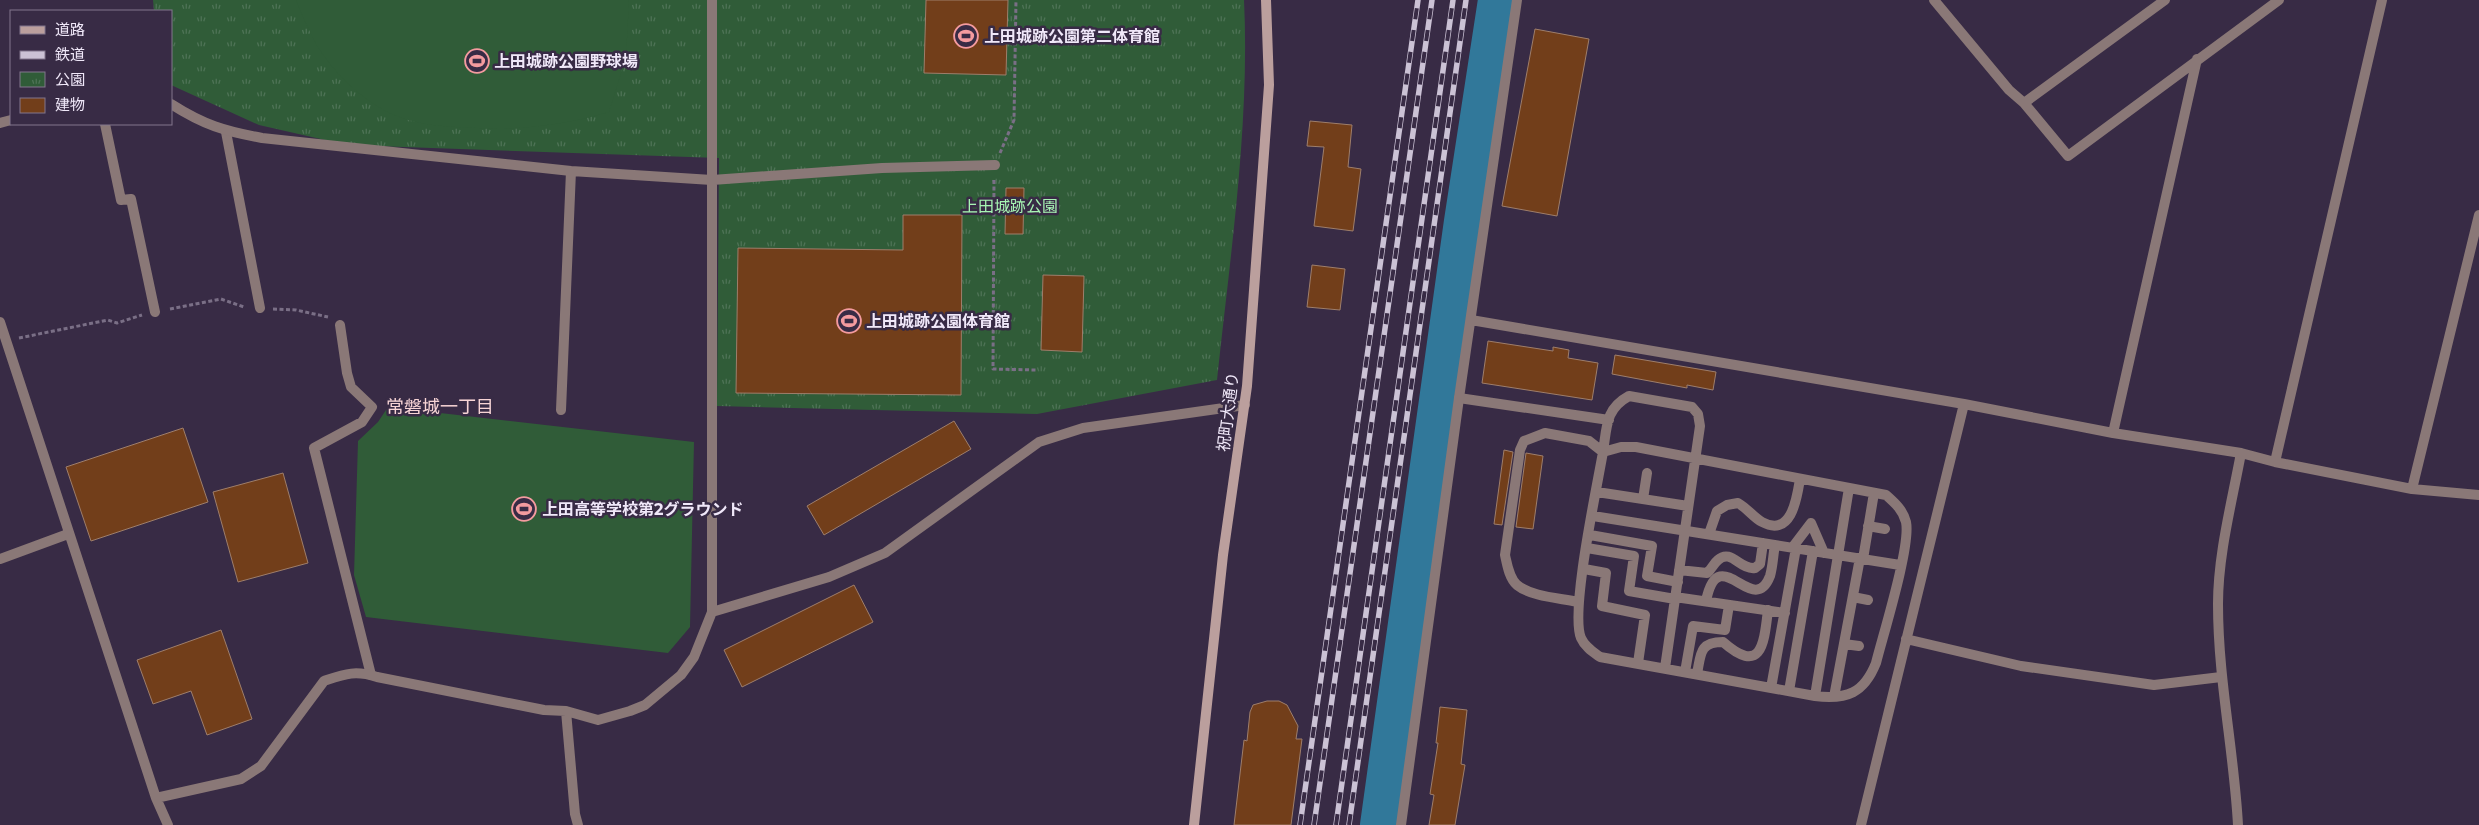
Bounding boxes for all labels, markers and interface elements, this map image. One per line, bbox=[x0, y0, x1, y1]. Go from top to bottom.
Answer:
legend bbox=[10, 10, 172, 125]
text: 道路 bbox=[55, 20, 85, 39]
sports icon: 上田城跡公園第二体育館 bbox=[953, 23, 979, 49]
place label: 上田城跡公園第二体育館 bbox=[984, 27, 1160, 46]
text: 鉄道 bbox=[55, 45, 85, 64]
sports icon: 上田城跡公園野球場 bbox=[464, 48, 490, 74]
place label: 上田城跡公園野球場 bbox=[494, 52, 638, 71]
text: 公園 bbox=[55, 70, 85, 89]
text: 建物 bbox=[55, 95, 85, 114]
park label: 上田城跡公園 bbox=[962, 197, 1058, 216]
sports icon: 上田城跡公園体育館 bbox=[836, 308, 862, 334]
place label: 上田城跡公園体育館 bbox=[866, 312, 1010, 331]
street label: 祝町大通り bbox=[1214, 371, 1242, 453]
district label: 常磐城一丁目 bbox=[386, 396, 494, 418]
sports icon: 上田高等学校第2グラウンド bbox=[511, 496, 537, 522]
place label: 上田高等学校第2グラウンド bbox=[542, 500, 743, 519]

